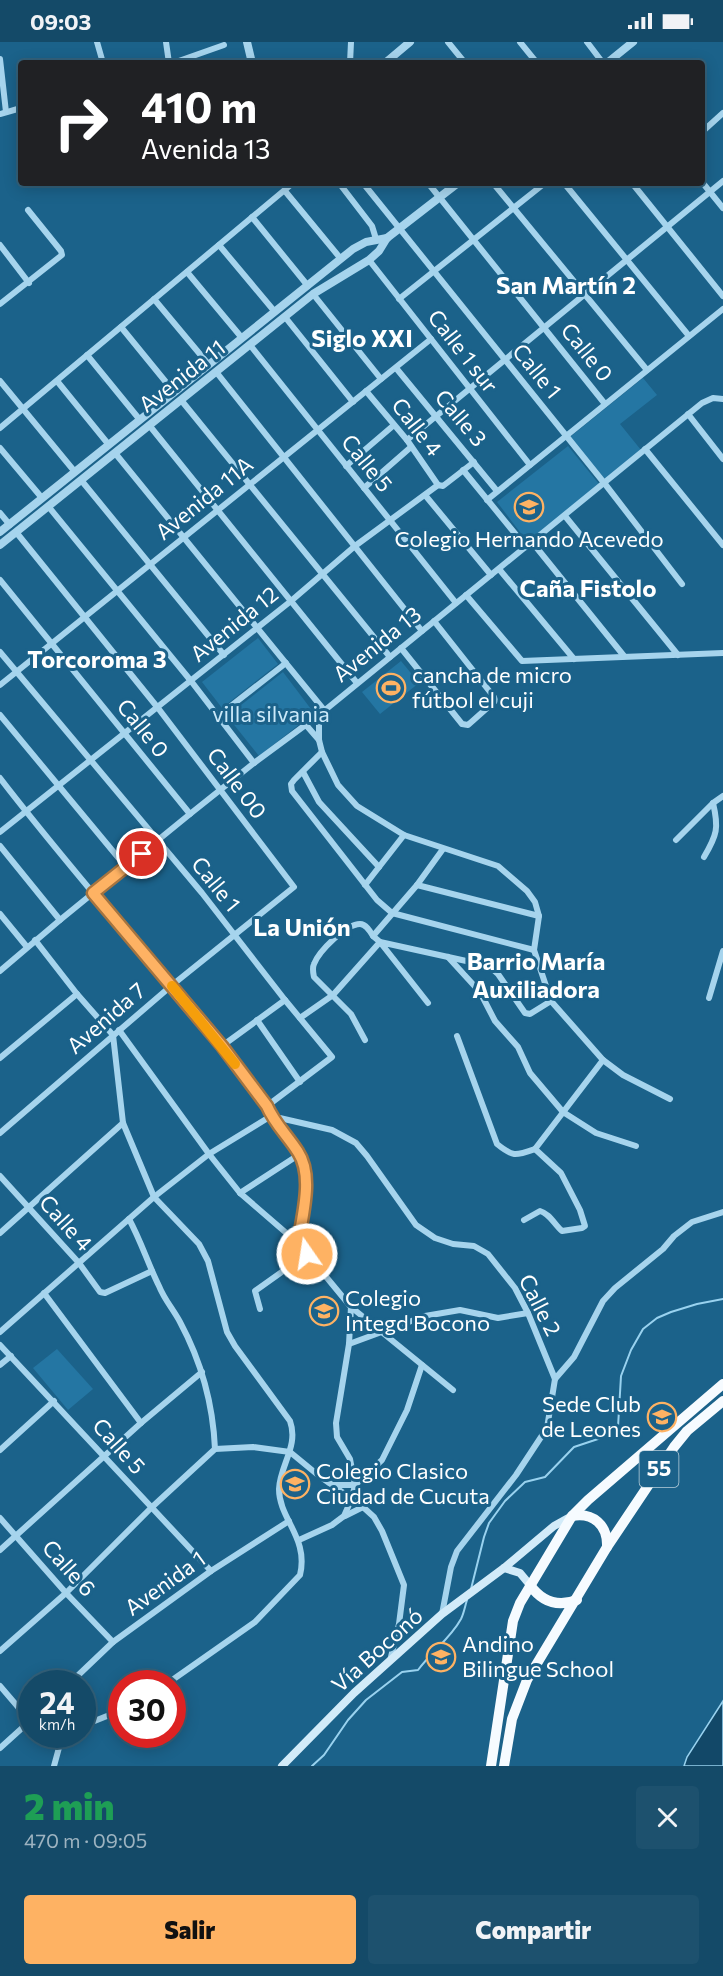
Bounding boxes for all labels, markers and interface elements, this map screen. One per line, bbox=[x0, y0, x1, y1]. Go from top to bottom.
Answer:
text: 09:03 bbox=[30, 8, 91, 35]
text: 410 m bbox=[141, 80, 257, 132]
icon: right bbox=[42, 84, 120, 162]
text: Avenida 13 bbox=[141, 132, 270, 165]
district label: San Martín 2 bbox=[496, 270, 636, 299]
street label: Calle 1 sur bbox=[423, 304, 504, 398]
street label: Calle 0 bbox=[556, 317, 619, 387]
district label: Siglo XXI bbox=[311, 323, 413, 352]
street label: Avenida 11 bbox=[133, 333, 230, 418]
street label: Calle 1 bbox=[507, 338, 568, 404]
street label: Calle 3 bbox=[430, 384, 493, 452]
street label: Calle 4 bbox=[386, 392, 449, 461]
street label: Calle 5 bbox=[336, 428, 399, 497]
street label: Avenida 11A bbox=[150, 450, 258, 545]
school or university icon: Colegio Hernando Acevedo bbox=[513, 491, 545, 523]
place label: Colegio Hernando Acevedo bbox=[394, 525, 664, 552]
district label: Caña Fistolo bbox=[519, 573, 657, 602]
street label: Avenida 12 bbox=[184, 580, 283, 667]
street label: Avenida 13 bbox=[327, 600, 426, 687]
district label: Torcoroma 3 bbox=[27, 644, 167, 673]
place label: cancha de micro fútbol el cuji bbox=[412, 661, 572, 713]
sports icon: cancha de micro fútbol el cuji bbox=[375, 672, 407, 704]
street label: Calle 0 bbox=[112, 693, 175, 763]
park label: villa silvania bbox=[212, 700, 330, 727]
street label: Calle 00 bbox=[202, 742, 273, 824]
pin bbox=[116, 828, 167, 879]
icon: arrive bbox=[125, 837, 158, 870]
street label: Calle 1 bbox=[186, 851, 247, 917]
district label: La Unión bbox=[253, 912, 351, 941]
district label: Barrio María Auxiliadora bbox=[467, 946, 605, 1003]
street label: Avenida 7 bbox=[61, 976, 150, 1059]
street label: Calle 4 bbox=[34, 1189, 99, 1257]
position arrow bbox=[275, 1222, 339, 1286]
street label: Calle 2 bbox=[513, 1269, 567, 1340]
place label: Colegio Integd Bocono bbox=[345, 1284, 490, 1336]
school or university icon: Colegio Integd Bocono bbox=[308, 1295, 340, 1327]
place label: Sede Club de Leones bbox=[541, 1390, 641, 1442]
school or university icon: Sede Club de Leones bbox=[646, 1401, 678, 1433]
street label: Calle 5 bbox=[87, 1412, 152, 1479]
road number: 55 bbox=[640, 1451, 678, 1487]
place label: Colegio Clasico Ciudad de Cucuta bbox=[316, 1457, 490, 1509]
school or university icon: Colegio Clasico Ciudad de Cucuta bbox=[279, 1468, 311, 1500]
street label: Calle 6 bbox=[37, 1534, 102, 1602]
street label: Avenida 1 bbox=[119, 1544, 210, 1621]
street label: Vía Boconó bbox=[326, 1602, 428, 1698]
place label: Andino Bilingue School bbox=[462, 1630, 614, 1682]
school or university icon: Andino Bilingue School bbox=[425, 1641, 457, 1673]
speed limit sign: 30 bbox=[108, 1670, 186, 1748]
text: 24 bbox=[39, 1683, 75, 1720]
text: km/h bbox=[39, 1715, 75, 1733]
text: 2 min bbox=[24, 1783, 114, 1827]
button: close bbox=[636, 1786, 699, 1849]
text: 470 m · 09:05 bbox=[24, 1828, 147, 1852]
button: Salir bbox=[24, 1895, 356, 1964]
button: Compartir bbox=[368, 1895, 699, 1964]

